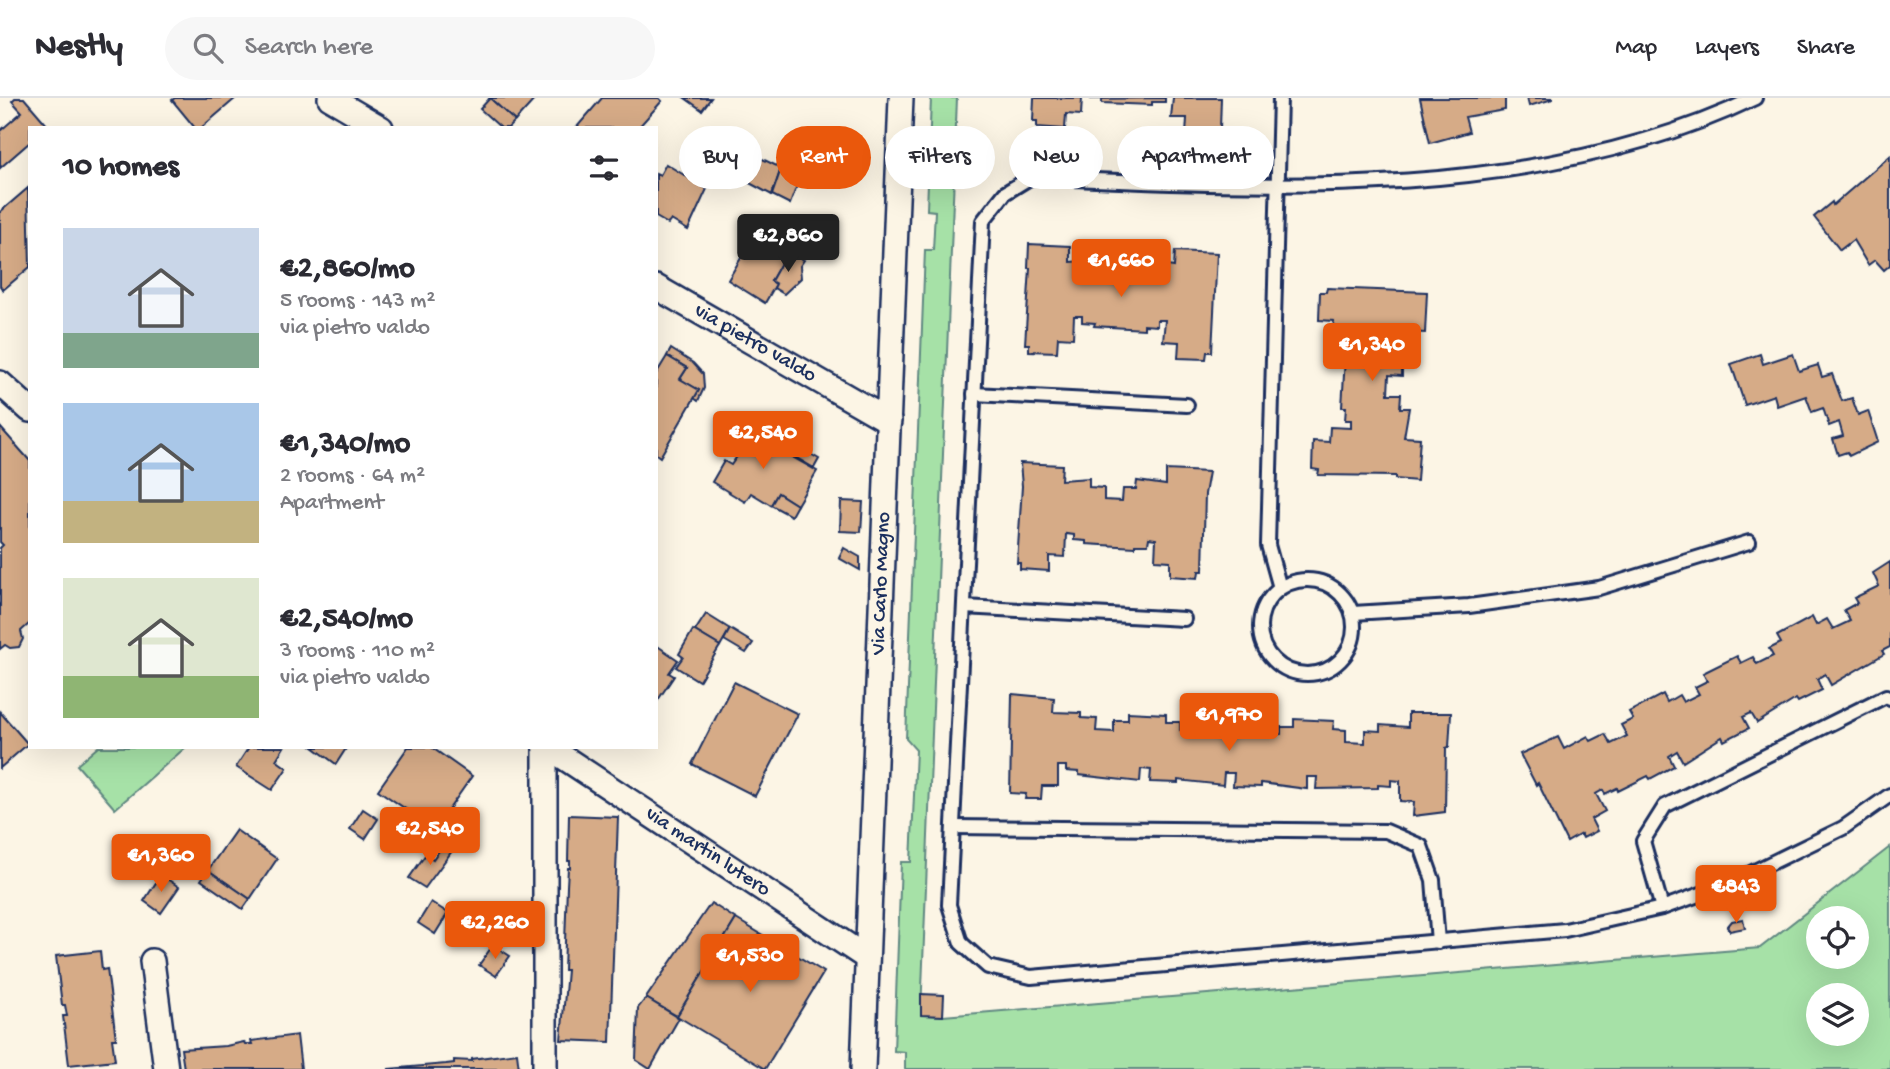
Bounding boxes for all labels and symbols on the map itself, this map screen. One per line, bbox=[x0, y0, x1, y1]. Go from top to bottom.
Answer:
pin: €2,860 bbox=[731, 214, 845, 274]
pin: €1,660 bbox=[1064, 240, 1178, 299]
street label: via pietro valdo bbox=[689, 299, 820, 389]
pin: €1,340 bbox=[1315, 324, 1429, 383]
pin: €2,540 bbox=[706, 412, 820, 471]
street label: Via Carlo Magno bbox=[867, 511, 897, 656]
pin: €1,970 bbox=[1172, 694, 1286, 753]
street label: via martin lutero bbox=[640, 802, 775, 903]
pin: €2,540 bbox=[373, 808, 487, 867]
pin: €1,360 bbox=[104, 834, 218, 894]
pin: €843 bbox=[1695, 866, 1777, 925]
pin: €2,260 bbox=[438, 902, 552, 961]
pin: €1,530 bbox=[693, 934, 807, 994]

